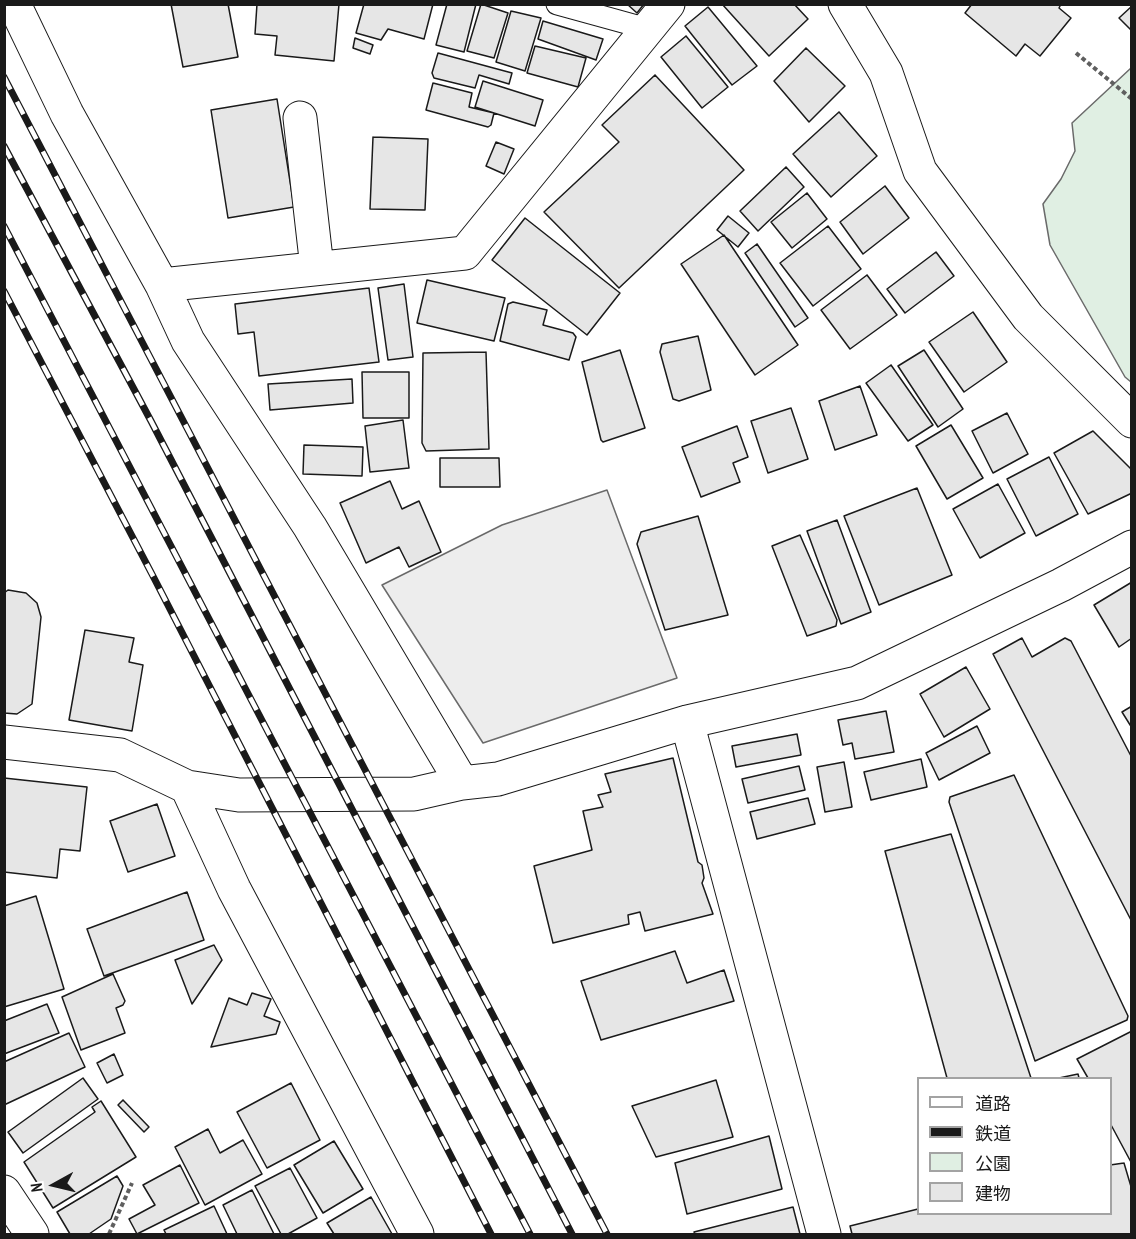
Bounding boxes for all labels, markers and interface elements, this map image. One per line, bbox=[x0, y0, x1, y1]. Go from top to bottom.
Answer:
legend bbox=[917, 1077, 1112, 1215]
text: 道路 bbox=[975, 1092, 1011, 1115]
text: 鉄道 bbox=[975, 1122, 1011, 1145]
text: 公園 bbox=[975, 1152, 1011, 1175]
north arrow bbox=[24, 1155, 84, 1215]
text: N bbox=[26, 1182, 47, 1193]
text: 建物 bbox=[975, 1182, 1011, 1205]

